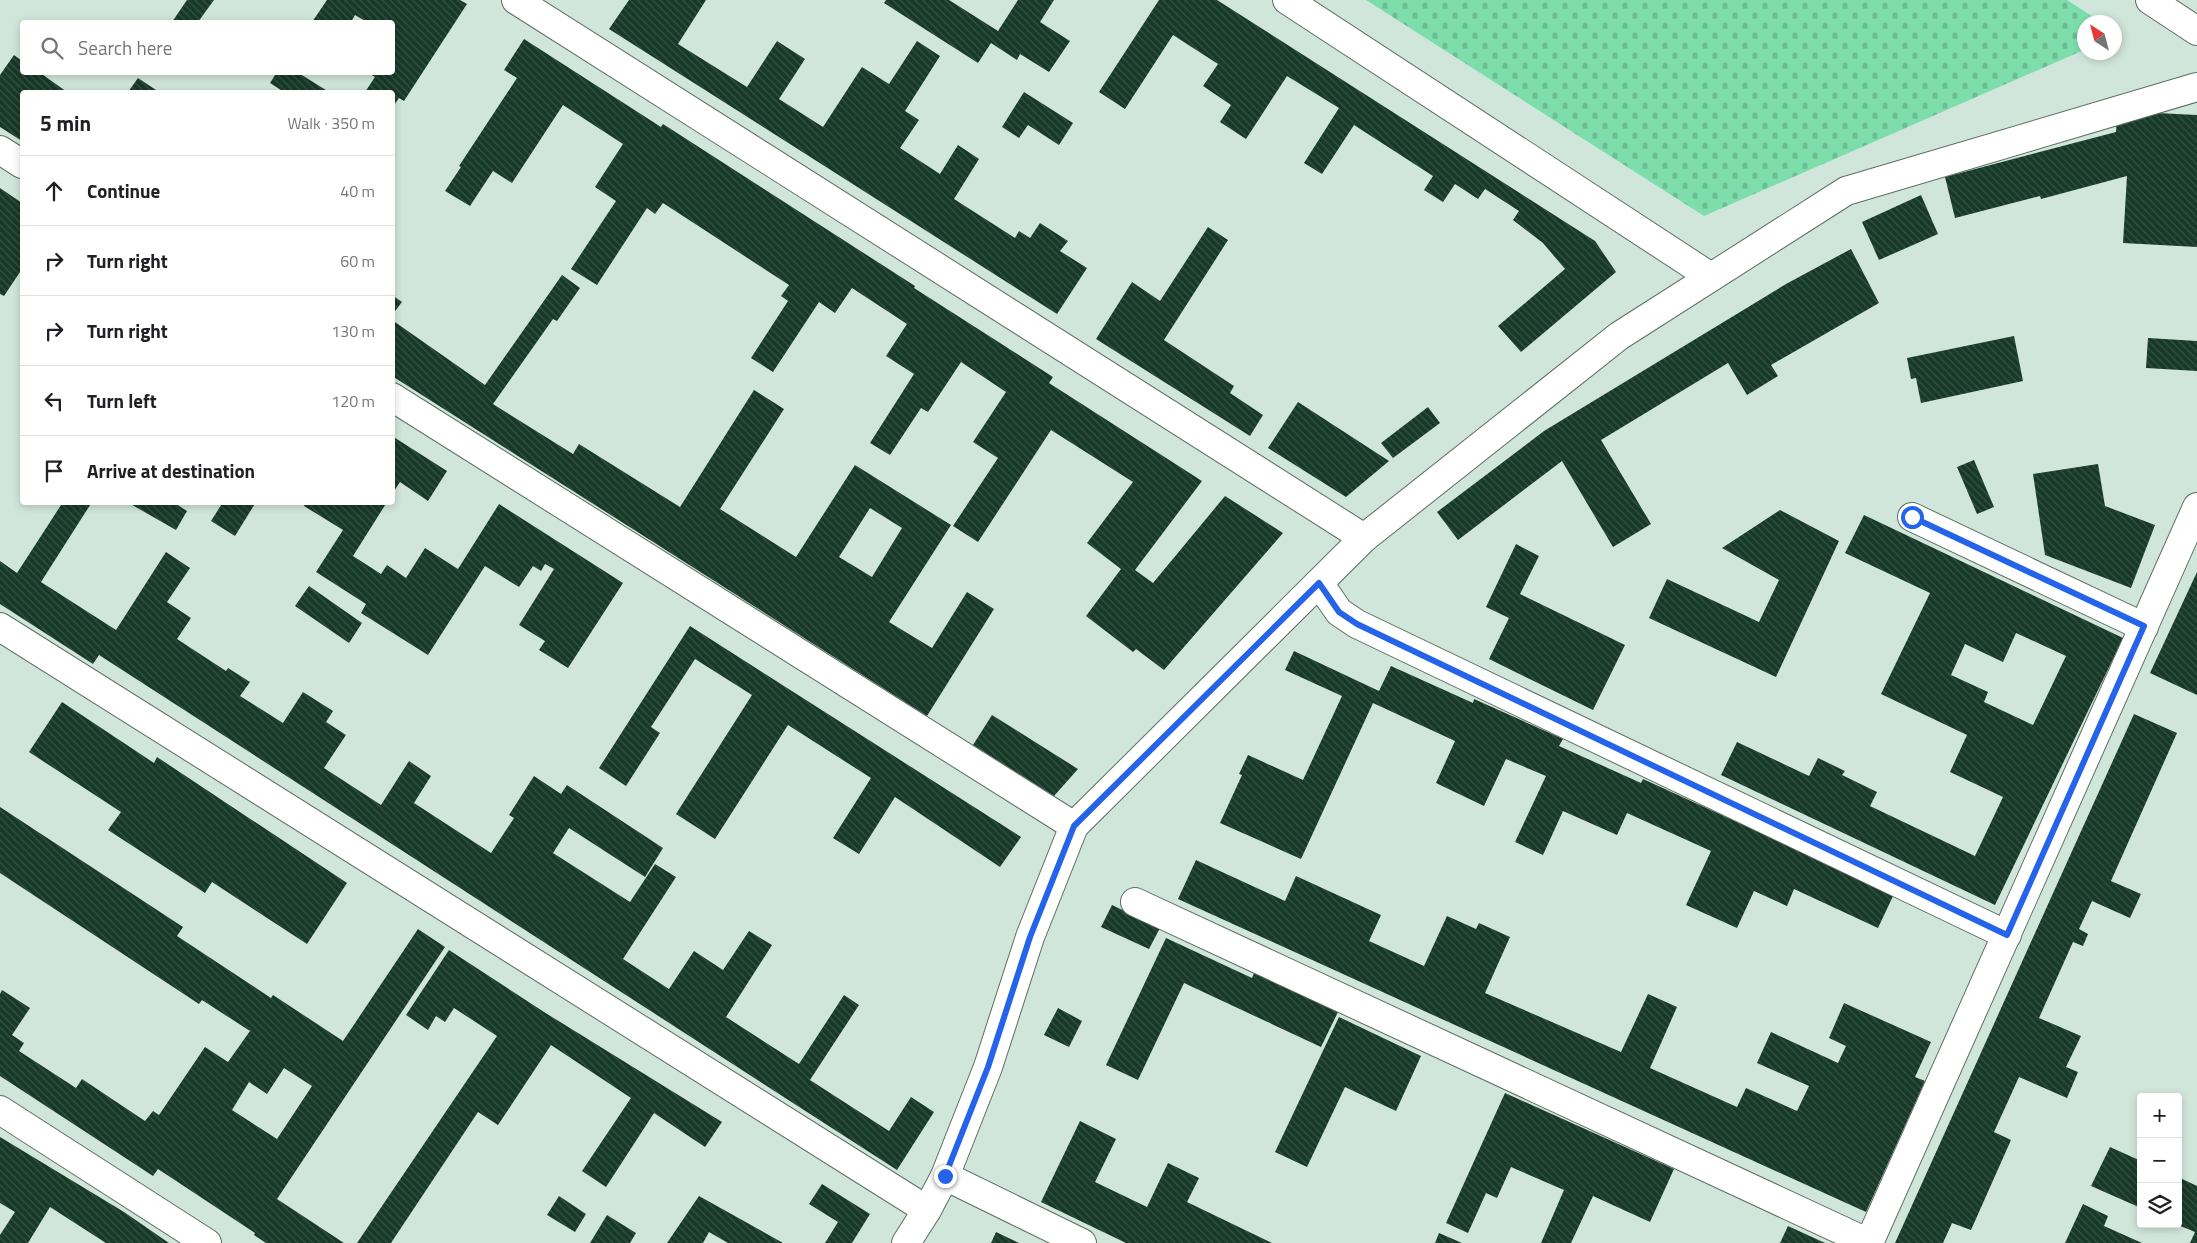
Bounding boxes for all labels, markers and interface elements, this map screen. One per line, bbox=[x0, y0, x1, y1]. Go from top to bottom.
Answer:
north arrow bbox=[2077, 15, 2122, 60]
search box bbox=[20, 20, 395, 75]
text: Search here bbox=[78, 33, 172, 62]
icon: search bbox=[38, 34, 66, 62]
text: 5 min bbox=[40, 107, 91, 139]
text: Walk · 350 m bbox=[287, 111, 375, 135]
text: Continue bbox=[87, 176, 160, 205]
icon: ahead bbox=[40, 177, 68, 205]
text: 40 m bbox=[340, 179, 375, 203]
text: Turn right bbox=[87, 246, 168, 275]
icon: right bbox=[40, 247, 68, 275]
text: 60 m bbox=[340, 249, 375, 273]
text: Turn right bbox=[87, 316, 168, 345]
icon: right bbox=[40, 317, 68, 345]
text: 130 m bbox=[331, 319, 375, 343]
text: Turn left bbox=[87, 386, 157, 415]
icon: left bbox=[40, 387, 68, 415]
text: 120 m bbox=[331, 389, 375, 413]
text: Arrive at destination bbox=[87, 456, 255, 485]
icon: arrive bbox=[40, 457, 68, 485]
route start bbox=[1901, 506, 1924, 529]
map controls bbox=[2137, 1093, 2182, 1228]
button: + bbox=[2137, 1093, 2182, 1138]
button: − bbox=[2137, 1138, 2182, 1183]
route end bbox=[934, 1165, 957, 1188]
button: layers bbox=[2137, 1183, 2182, 1228]

